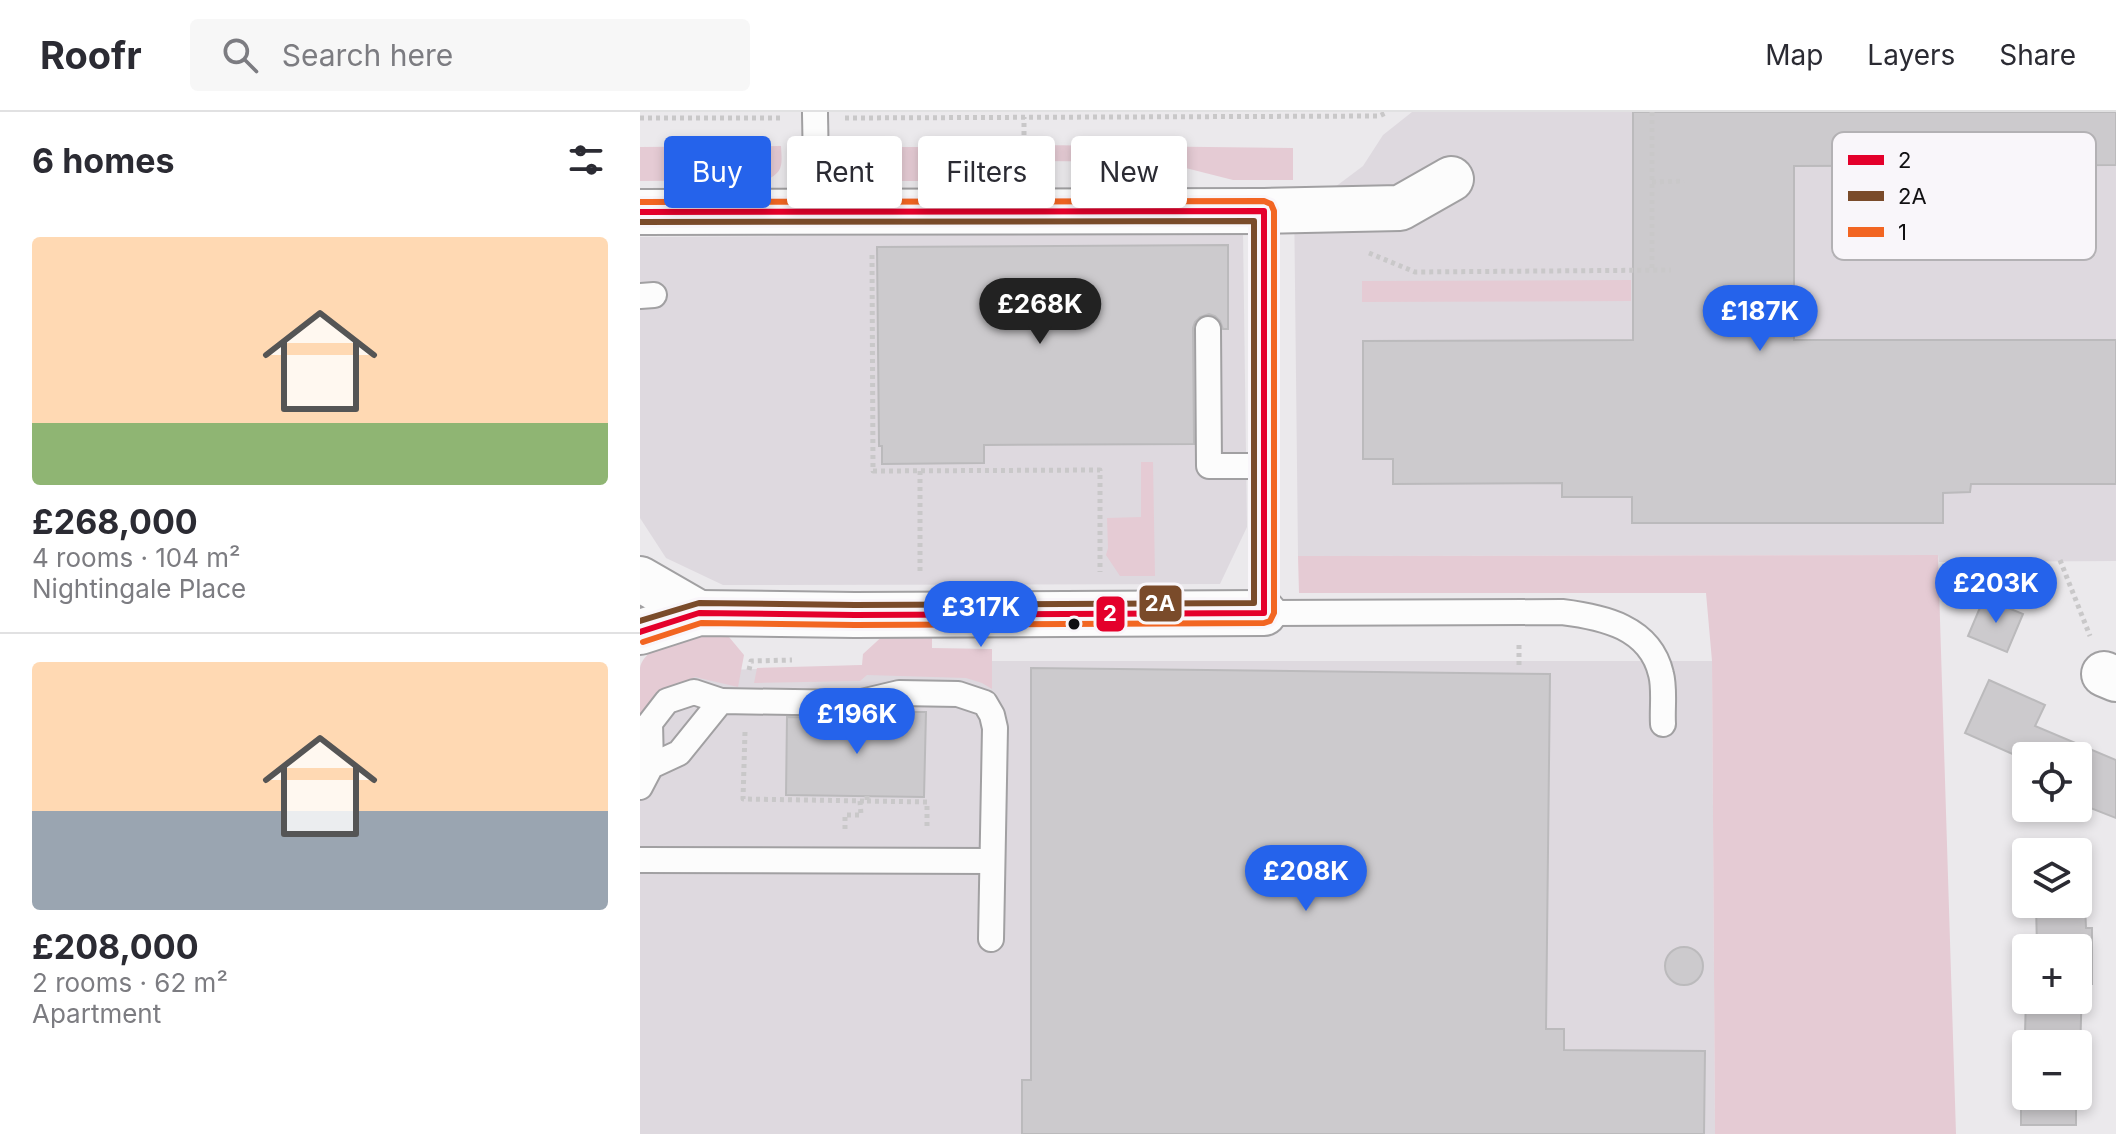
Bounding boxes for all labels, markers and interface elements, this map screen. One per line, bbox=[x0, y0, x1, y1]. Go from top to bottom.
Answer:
search box bbox=[190, 19, 750, 91]
text: Roofr bbox=[40, 32, 142, 78]
icon: search bbox=[218, 33, 262, 77]
text: Search here bbox=[282, 37, 453, 73]
text: Map bbox=[1765, 38, 1823, 72]
text: Layers bbox=[1867, 38, 1955, 72]
text: Share bbox=[1999, 38, 2076, 72]
legend bbox=[1832, 132, 2096, 260]
chip: Buy bbox=[664, 136, 771, 208]
chip: Rent bbox=[787, 136, 902, 208]
chip: Filters bbox=[918, 136, 1055, 208]
chip: New bbox=[1071, 136, 1187, 208]
icon: filters bbox=[564, 138, 608, 182]
text: 6 homes bbox=[32, 140, 174, 181]
text: 2 bbox=[1898, 147, 1911, 173]
text: 2A bbox=[1898, 183, 1927, 209]
text: 1 bbox=[1898, 219, 1907, 245]
pin: £268K bbox=[984, 278, 1096, 346]
pin: £187K bbox=[1704, 285, 1816, 353]
text: £268K bbox=[997, 288, 1083, 319]
icon: home bbox=[248, 289, 392, 433]
text: £187K bbox=[1721, 295, 1799, 326]
text: £268,000 bbox=[32, 501, 198, 542]
text: 4 rooms · 104 m² bbox=[32, 542, 241, 573]
pin: £203K bbox=[1940, 557, 2052, 625]
text: £203K bbox=[1953, 567, 2039, 598]
text: Nightingale Place bbox=[32, 573, 246, 604]
pin: £317K bbox=[925, 581, 1037, 649]
line badge: 2A bbox=[1138, 584, 1183, 623]
text: 2A bbox=[1145, 590, 1175, 616]
text: £317K bbox=[942, 591, 1020, 622]
line badge: 2 bbox=[1095, 595, 1126, 633]
text: 2 bbox=[1103, 600, 1117, 626]
unlabelled marker bbox=[1066, 616, 1082, 632]
pin: £196K bbox=[801, 688, 913, 756]
text: £196K bbox=[817, 698, 897, 729]
icon: home bbox=[248, 714, 392, 858]
map controls bbox=[2012, 742, 2092, 1110]
button: locate bbox=[2012, 742, 2092, 822]
button: layers bbox=[2012, 838, 2092, 918]
pin: £208K bbox=[1250, 845, 1362, 913]
text: £208K bbox=[1263, 855, 1349, 886]
text: £208,000 bbox=[32, 926, 199, 967]
button: + bbox=[2012, 934, 2092, 1014]
text: 2 rooms · 62 m² bbox=[32, 967, 228, 998]
text: Apartment bbox=[32, 998, 161, 1029]
button: − bbox=[2012, 1030, 2092, 1110]

